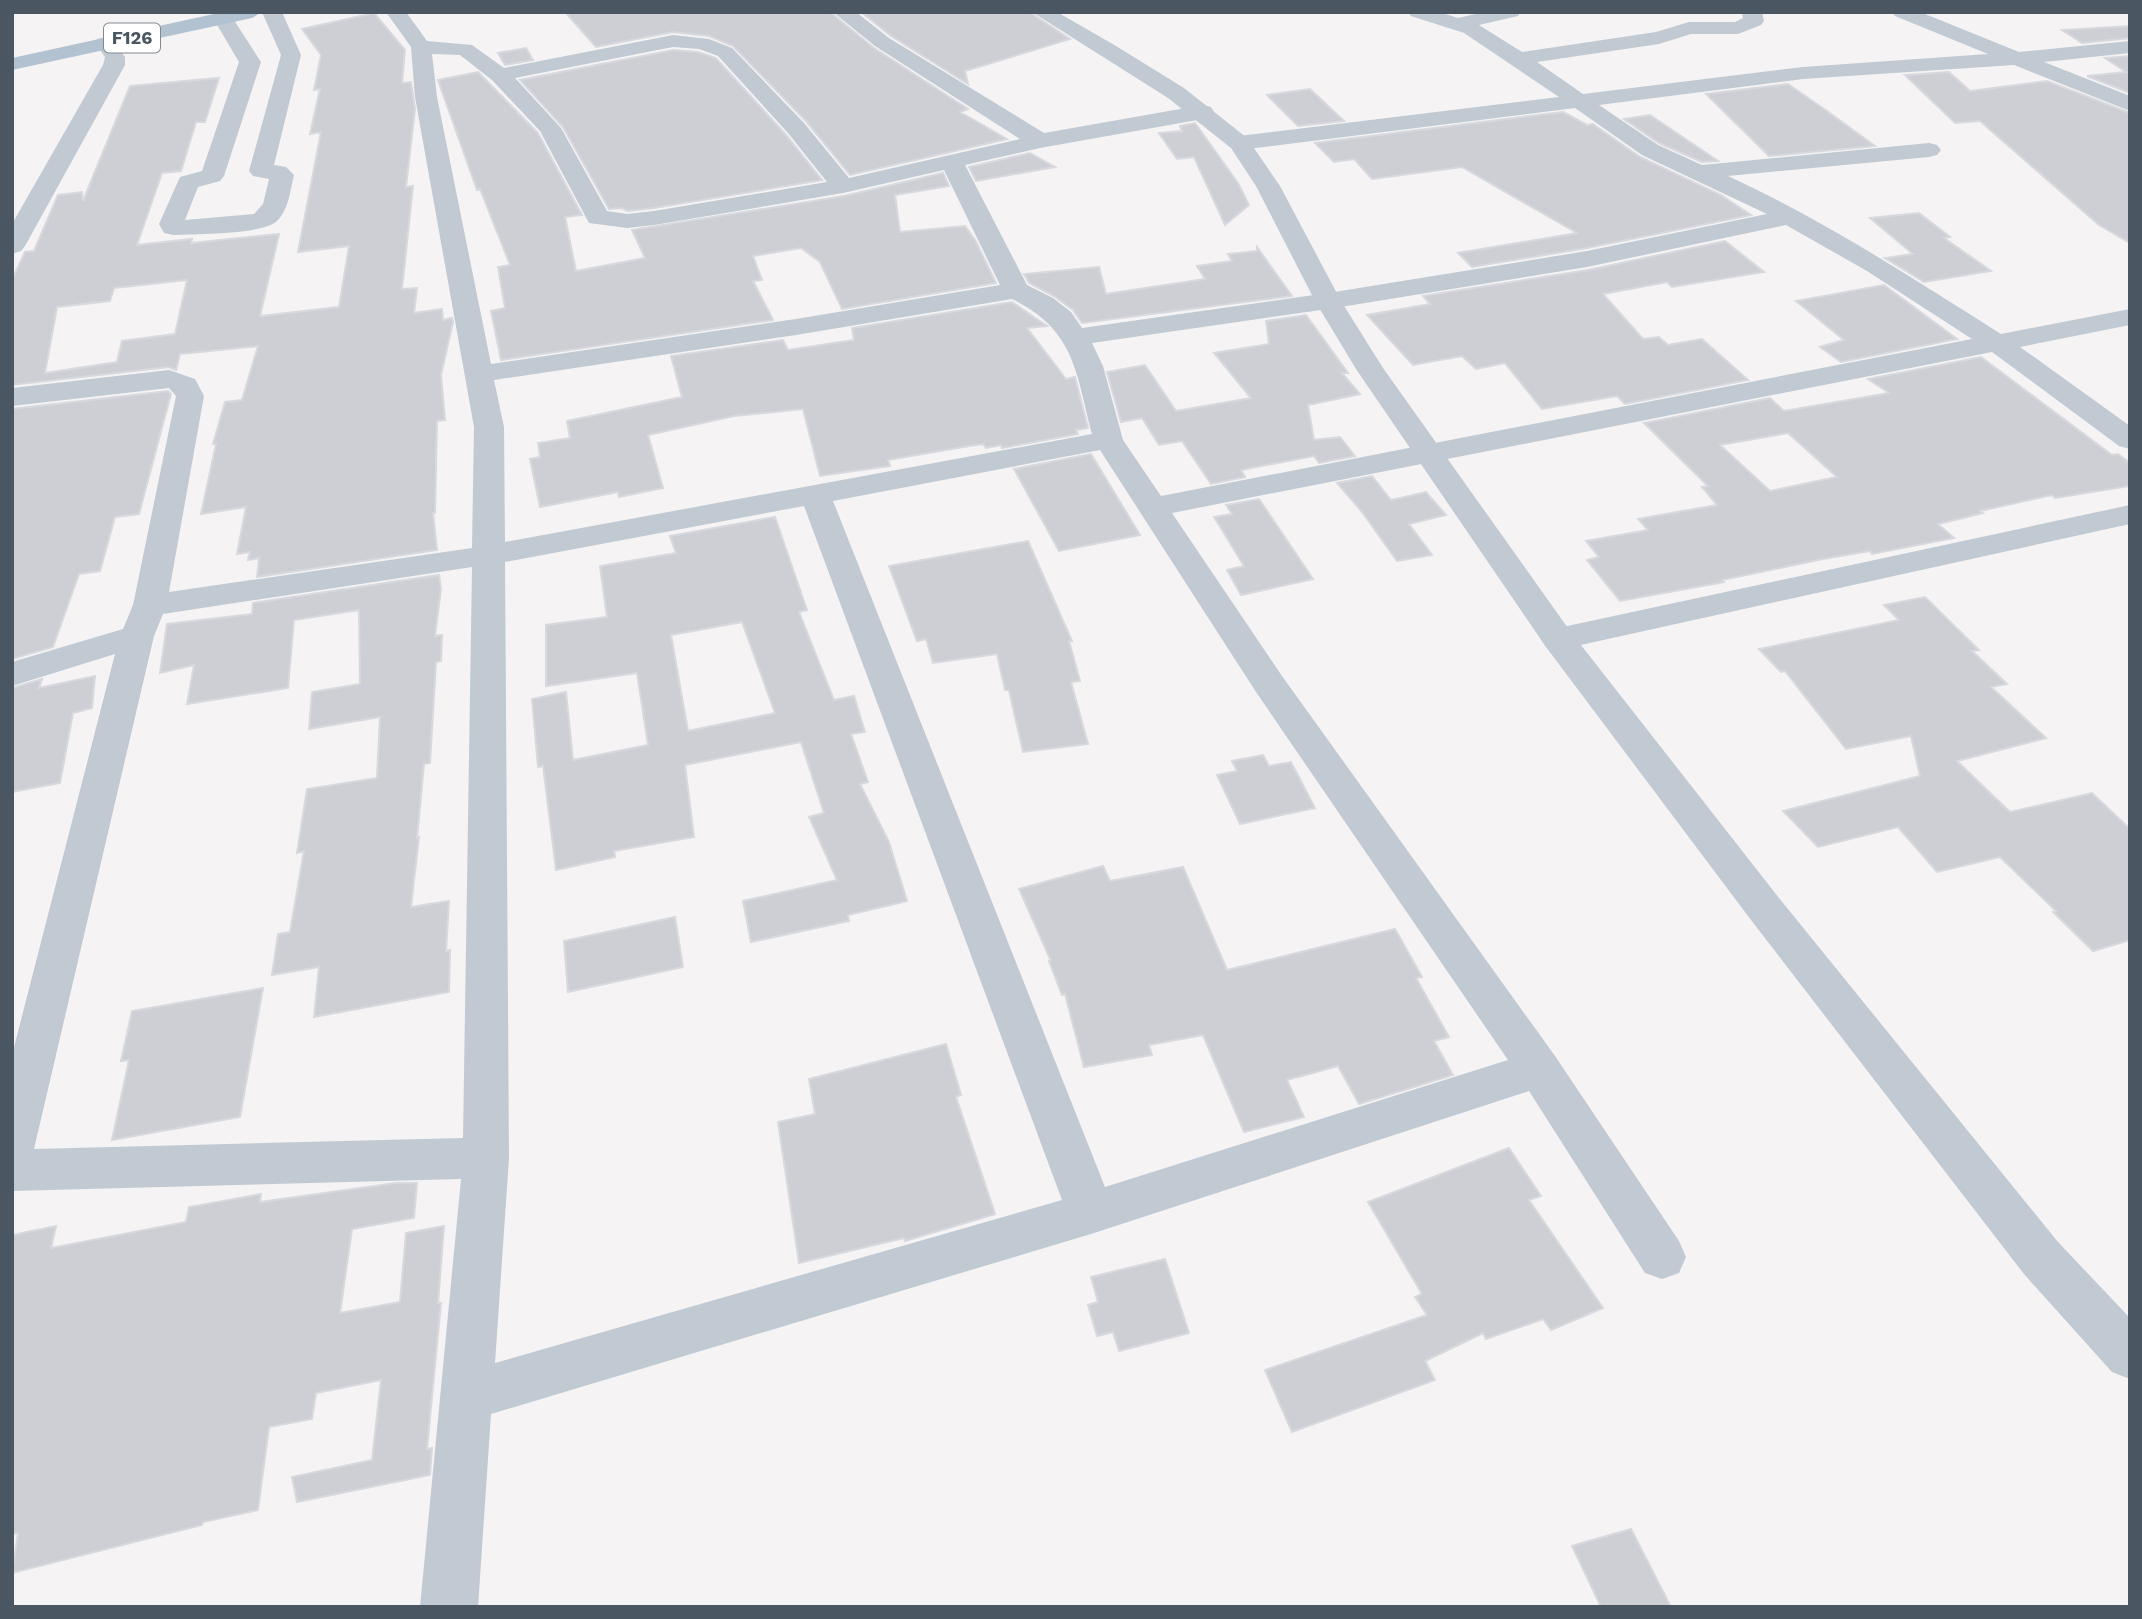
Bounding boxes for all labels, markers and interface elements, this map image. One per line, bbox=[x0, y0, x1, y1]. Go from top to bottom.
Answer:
road number: F126 bbox=[104, 24, 160, 52]

